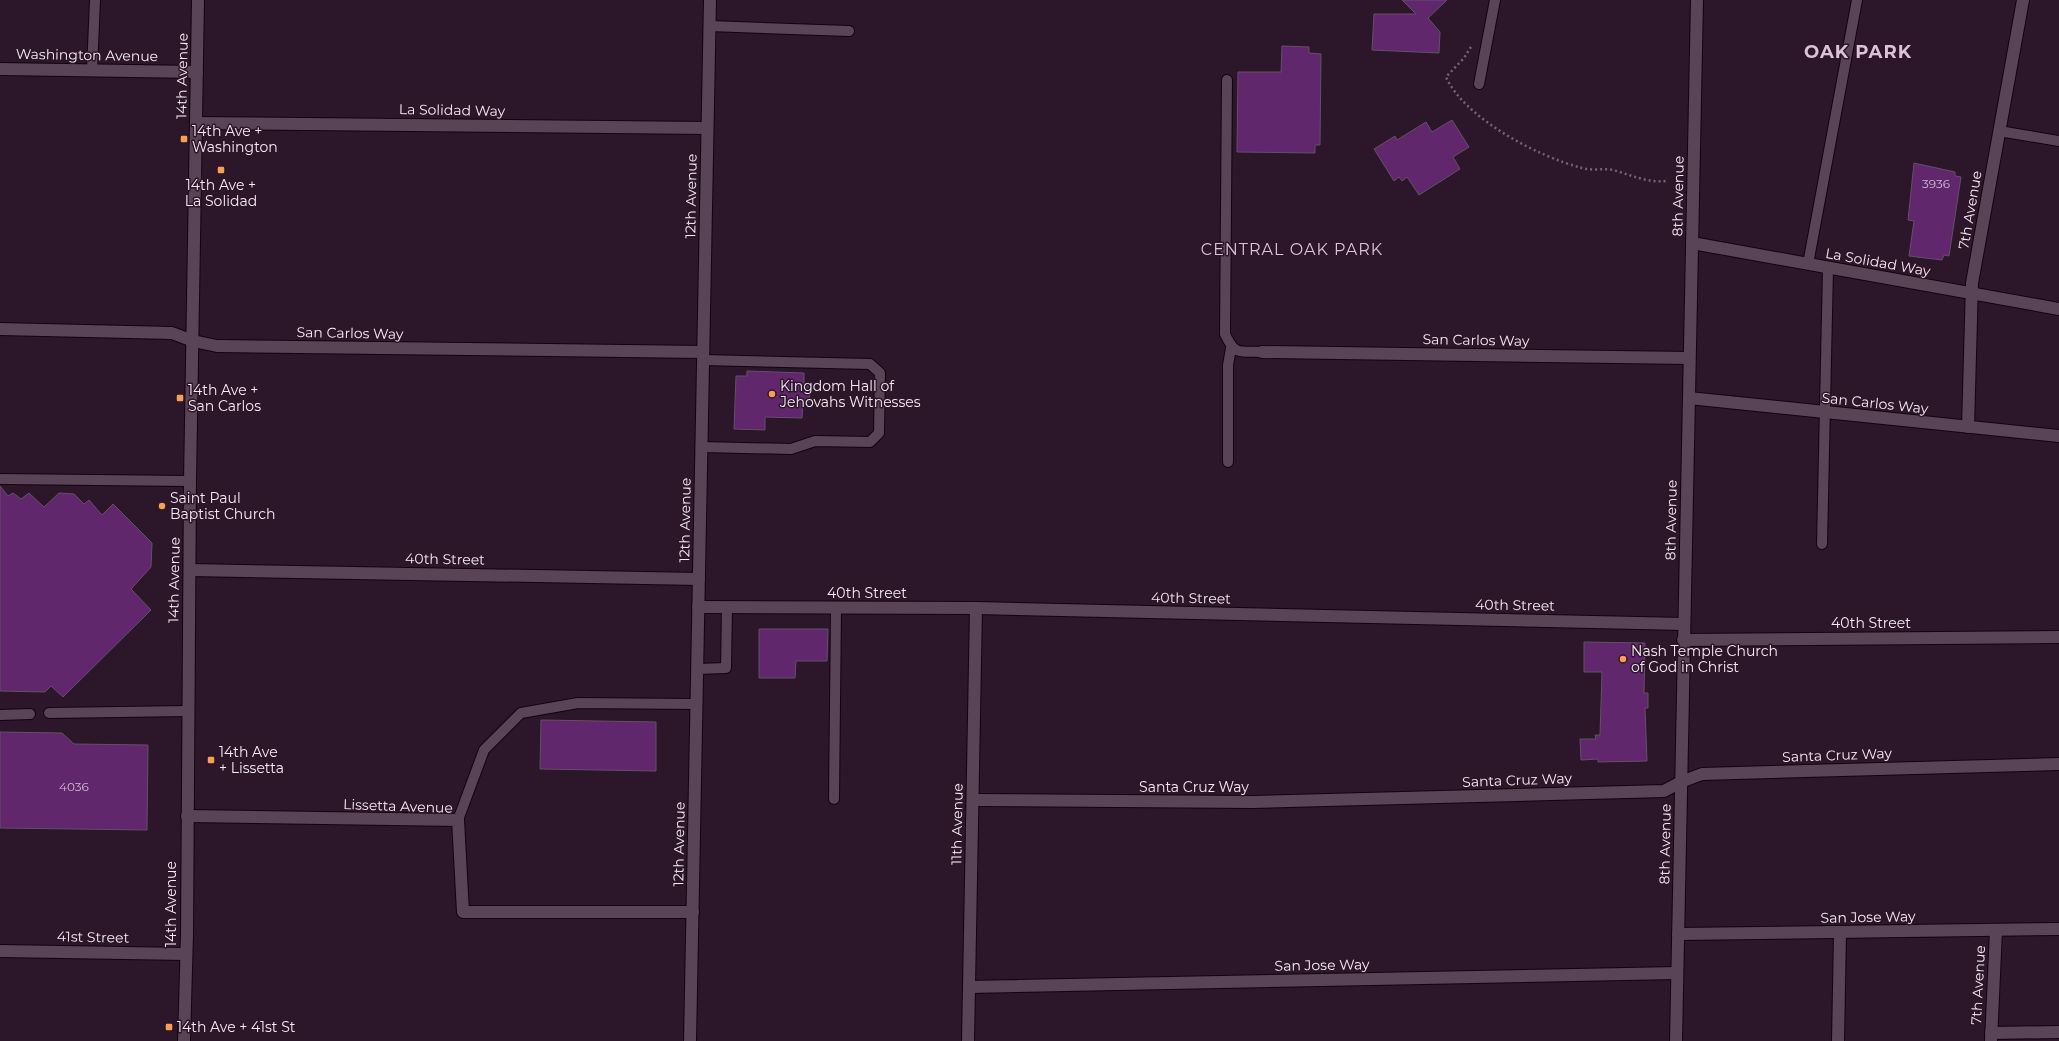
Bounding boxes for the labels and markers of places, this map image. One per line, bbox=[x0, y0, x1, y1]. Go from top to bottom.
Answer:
place label: 14th Ave + Washington bbox=[192, 122, 278, 156]
marker: 14th Ave + Washington bbox=[179, 134, 189, 144]
marker: 14th Ave + La Solidad bbox=[216, 165, 226, 175]
place label: 14th Ave + La Solidad bbox=[185, 176, 257, 210]
place label: Kingdom Hall of Jehovahs Witnesses bbox=[779, 377, 921, 411]
place label: 14th Ave + San Carlos bbox=[188, 381, 261, 415]
marker: Kingdom Hall of Jehovahs Witnesses bbox=[767, 389, 777, 399]
marker: 14th Ave + San Carlos bbox=[175, 393, 185, 403]
place label: Saint Paul Baptist Church bbox=[170, 489, 275, 523]
marker: Saint Paul Baptist Church bbox=[157, 501, 167, 511]
place label: Nash Temple Church of God in Christ bbox=[1631, 642, 1778, 676]
marker: Nash Temple Church of God in Christ bbox=[1618, 654, 1628, 664]
place label: 14th Ave + Lissetta bbox=[219, 743, 284, 777]
marker: 14th Ave + Lissetta bbox=[206, 755, 216, 765]
place label: 14th Ave + 41st St bbox=[177, 1018, 296, 1036]
marker: 14th Ave + 41st St bbox=[164, 1022, 174, 1032]

